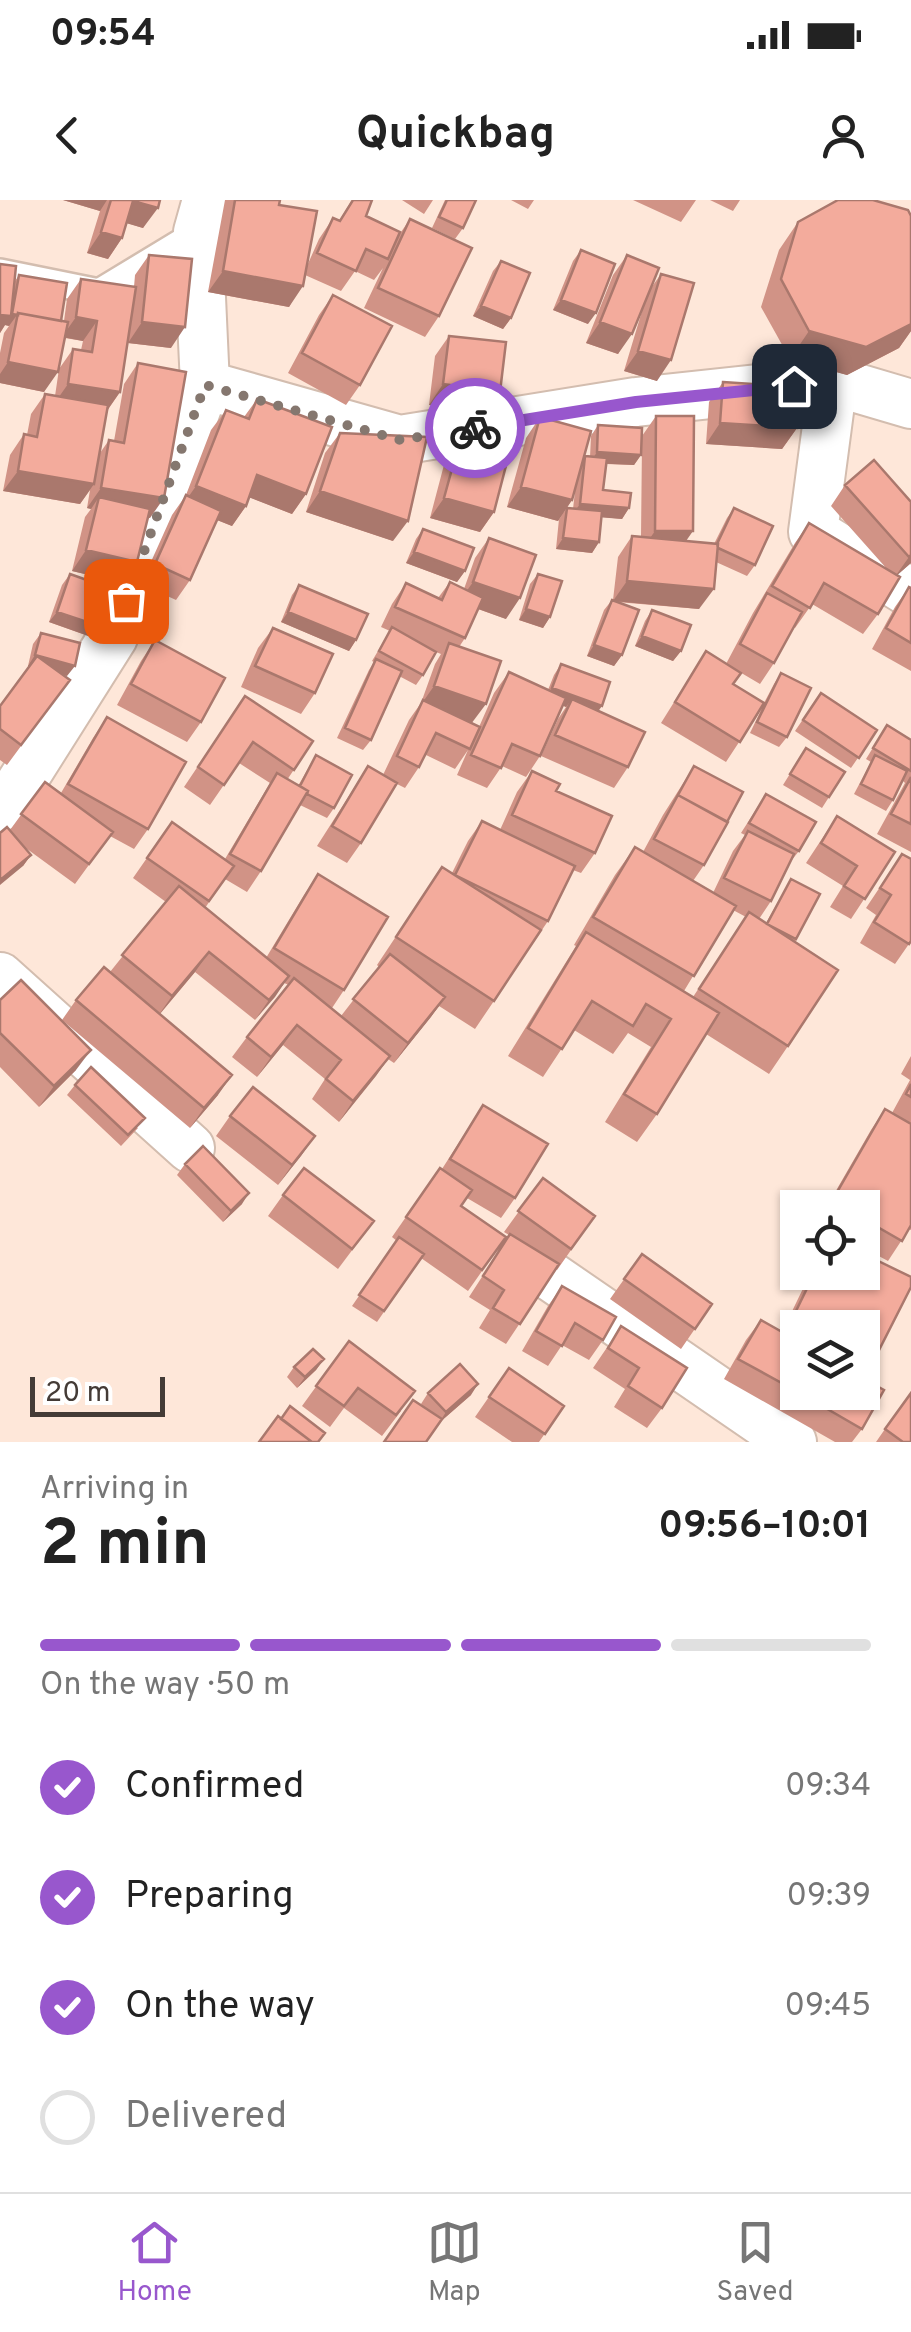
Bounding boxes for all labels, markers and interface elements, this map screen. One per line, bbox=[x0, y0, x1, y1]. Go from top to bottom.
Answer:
text: 09:54 bbox=[50, 11, 156, 60]
text: Quickbag bbox=[356, 107, 555, 164]
icon: back bbox=[40, 108, 95, 163]
icon: person bbox=[816, 108, 871, 163]
pin bbox=[752, 344, 837, 429]
icon: home bbox=[767, 359, 822, 414]
courier bbox=[425, 378, 525, 478]
icon: bike bbox=[448, 401, 503, 456]
pin bbox=[84, 559, 169, 644]
icon: bag bbox=[99, 574, 154, 629]
map controls bbox=[780, 1190, 880, 1410]
button: locate bbox=[780, 1190, 880, 1290]
button: layers bbox=[780, 1310, 880, 1410]
scale bar bbox=[30, 1372, 165, 1416]
text: 20 m bbox=[45, 1376, 110, 1412]
text: Arriving in bbox=[40, 1470, 189, 1510]
text: 09:56–10:01 bbox=[658, 1503, 871, 1552]
text: 2 min bbox=[40, 1506, 210, 1588]
text: On the way · 50 m bbox=[40, 1666, 290, 1706]
icon: check bbox=[40, 1760, 95, 1815]
text: Confirmed bbox=[125, 1763, 304, 1812]
text: 09:34 bbox=[785, 1767, 871, 1807]
icon: check bbox=[40, 1870, 95, 1925]
text: Preparing bbox=[125, 1873, 294, 1922]
text: 09:39 bbox=[786, 1877, 871, 1917]
icon: check bbox=[40, 1980, 95, 2035]
text: On the way bbox=[125, 1983, 315, 2032]
text: 09:45 bbox=[784, 1987, 871, 2027]
text: Delivered bbox=[125, 2093, 287, 2142]
tab: Home bbox=[117, 2215, 192, 2311]
tab: Map bbox=[427, 2215, 482, 2311]
tab: Saved bbox=[717, 2215, 794, 2311]

